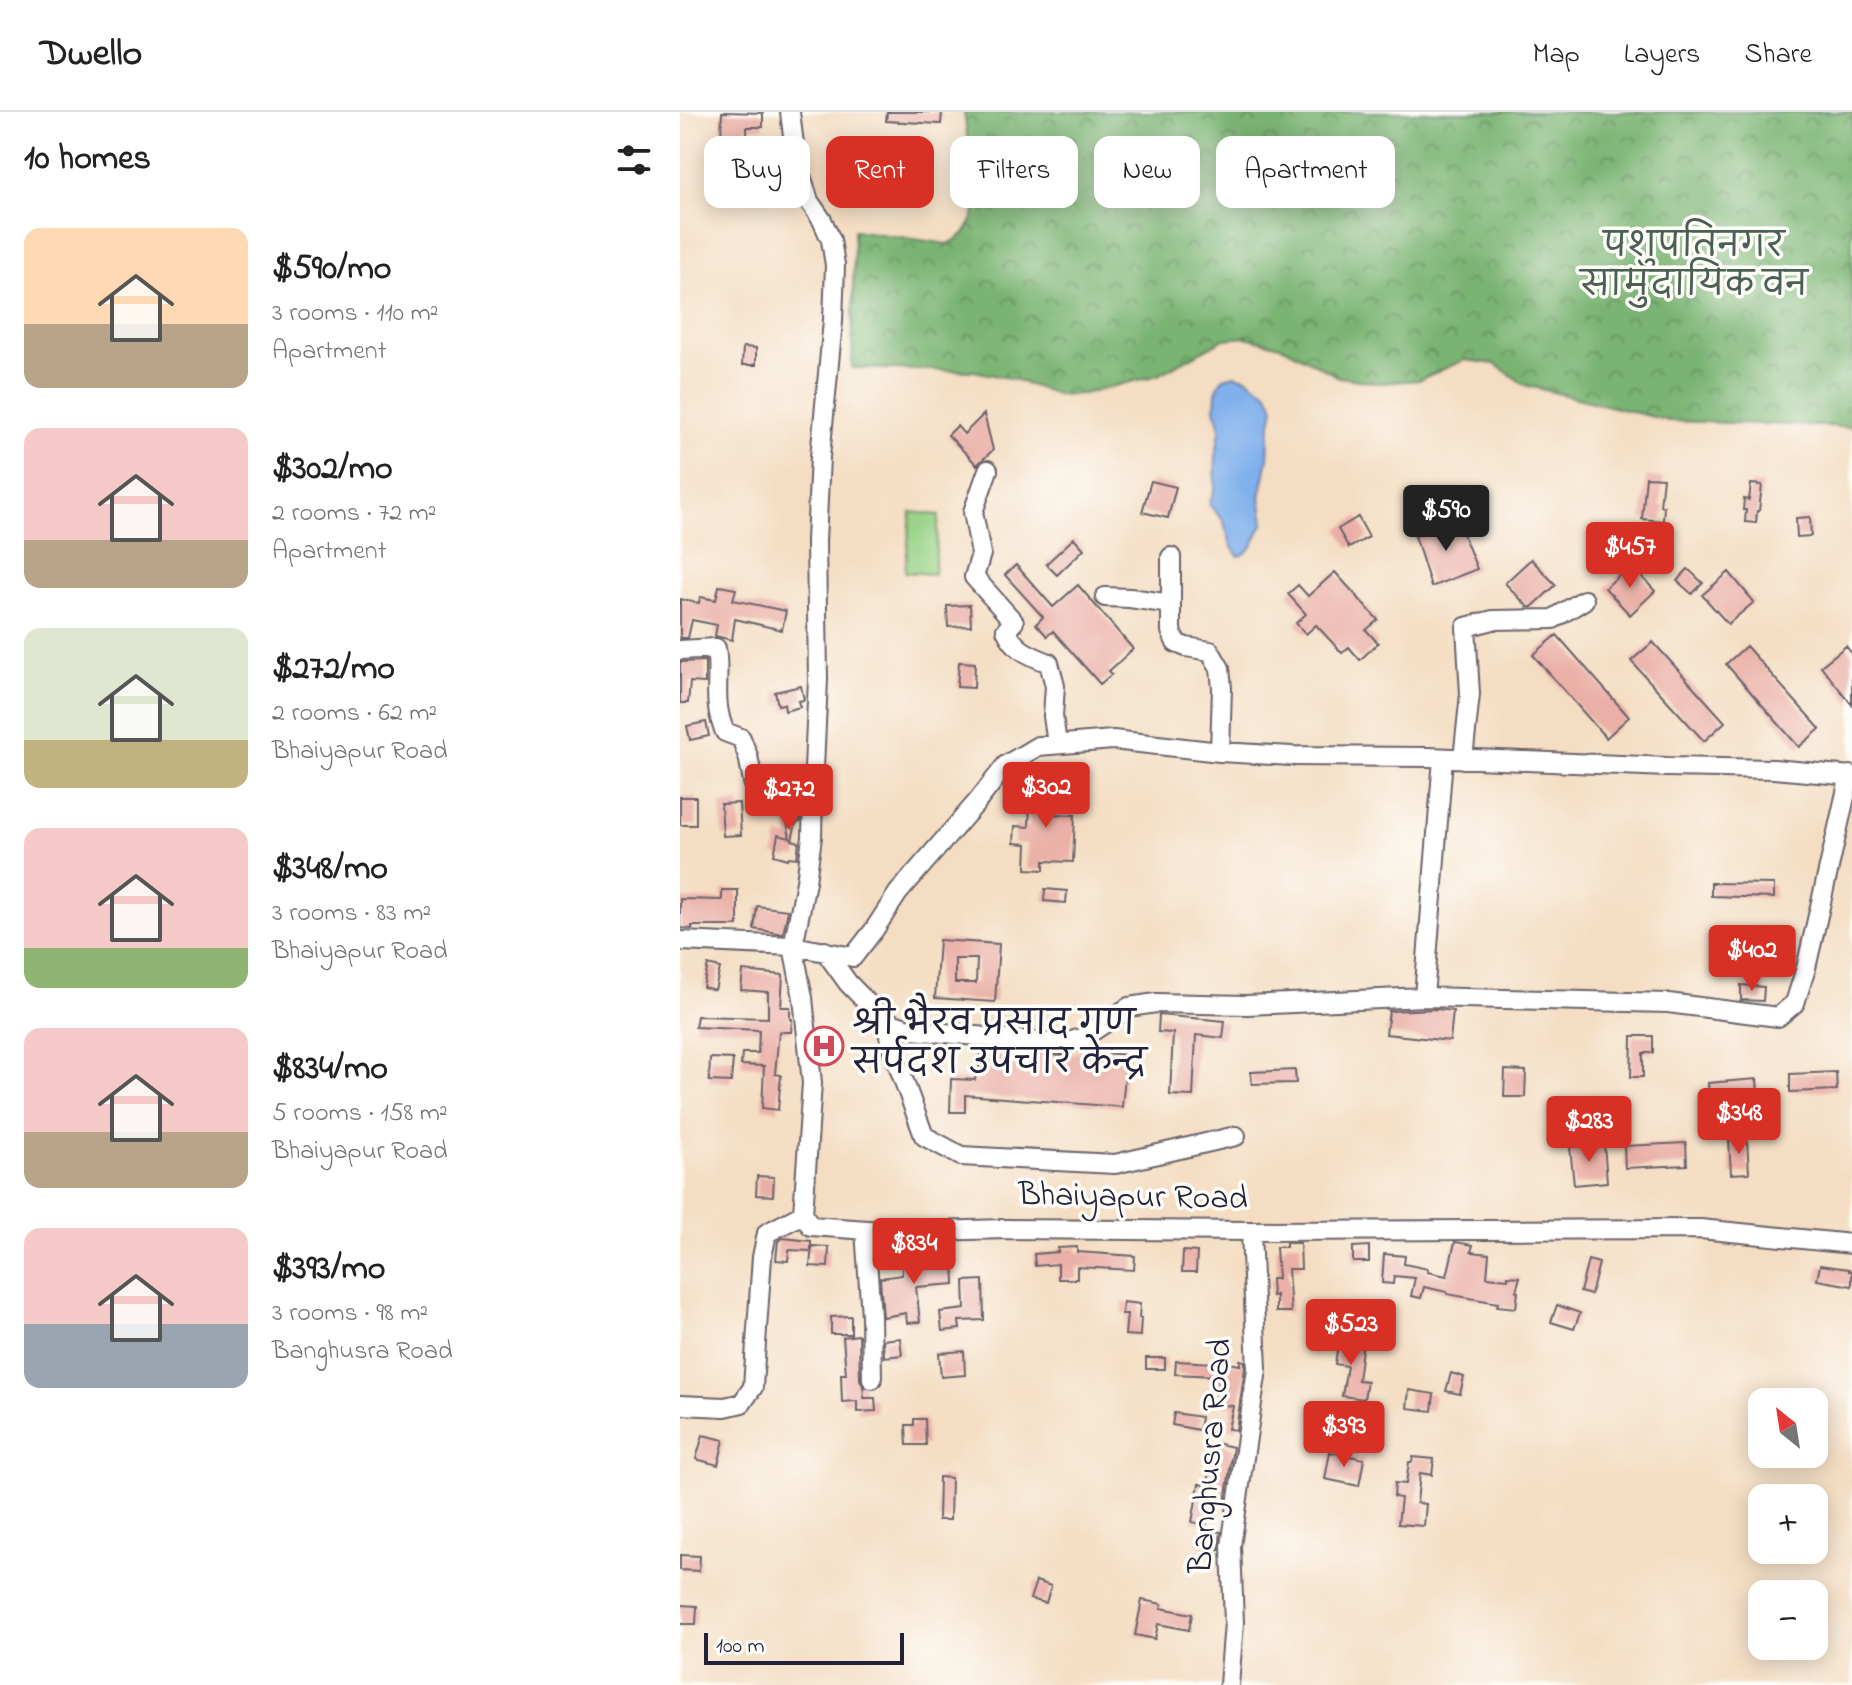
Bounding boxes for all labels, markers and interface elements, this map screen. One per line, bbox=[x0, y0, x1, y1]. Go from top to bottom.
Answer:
text: Dwello bbox=[40, 27, 142, 83]
text: Map bbox=[1532, 35, 1580, 76]
text: Layers bbox=[1624, 35, 1700, 76]
text: Share bbox=[1744, 35, 1812, 76]
text: 10 homes bbox=[24, 135, 151, 185]
chip: Buy bbox=[704, 136, 810, 208]
chip: Rent bbox=[826, 136, 934, 208]
chip: Filters bbox=[950, 136, 1078, 208]
chip: New bbox=[1094, 136, 1200, 208]
chip: Apartment bbox=[1216, 136, 1395, 208]
icon: filters bbox=[612, 138, 656, 182]
park label: पशुपतिनगर सामुदायिक वन bbox=[1578, 218, 1810, 312]
text: $590/mo bbox=[272, 245, 392, 295]
icon: home bbox=[88, 260, 184, 356]
text: 3 rooms · 110 m² bbox=[272, 295, 438, 333]
text: Apartment bbox=[272, 333, 386, 371]
text: $302/mo bbox=[272, 445, 393, 495]
icon: home bbox=[88, 460, 184, 556]
pin: $590 bbox=[1399, 485, 1493, 553]
text: $590 bbox=[1421, 492, 1471, 530]
text: 2 rooms · 72 m² bbox=[272, 495, 437, 533]
pin: $457 bbox=[1583, 522, 1677, 590]
text: $457 bbox=[1604, 529, 1656, 567]
text: Apartment bbox=[272, 533, 386, 571]
text: $272/mo bbox=[272, 645, 395, 695]
icon: home bbox=[88, 660, 184, 756]
text: 2 rooms · 62 m² bbox=[272, 695, 437, 733]
text: Bhaiyapur Road bbox=[272, 733, 448, 771]
pin: $302 bbox=[999, 762, 1093, 830]
pin: $272 bbox=[742, 764, 836, 832]
text: $302 bbox=[1021, 769, 1071, 807]
text: $272 bbox=[763, 771, 815, 809]
text: $348/mo bbox=[272, 845, 388, 895]
icon: home bbox=[88, 860, 184, 956]
text: 3 rooms · 83 m² bbox=[272, 895, 431, 933]
pin: $402 bbox=[1705, 925, 1799, 993]
text: $402 bbox=[1727, 932, 1777, 970]
text: Bhaiyapur Road bbox=[272, 933, 448, 971]
place label: श्री भैरव प्रसाद गण सर्पदश उपचार केन्द्र bbox=[850, 992, 1149, 1090]
hospital icon: श्री भैरव प्रसाद गण सर्पदश उपचार केन्द्र bbox=[803, 1025, 845, 1067]
text: $834/mo bbox=[272, 1045, 388, 1095]
icon: home bbox=[88, 1060, 184, 1156]
pin: $348 bbox=[1692, 1088, 1786, 1156]
text: 5 rooms · 158 m² bbox=[272, 1095, 448, 1133]
text: $348 bbox=[1716, 1095, 1762, 1133]
pin: $283 bbox=[1542, 1096, 1636, 1164]
text: $283 bbox=[1564, 1103, 1614, 1141]
text: Bhaiyapur Road bbox=[272, 1133, 448, 1171]
street label: Bhaiyapur Road bbox=[1017, 1171, 1248, 1225]
pin: $834 bbox=[867, 1218, 961, 1286]
text: $834 bbox=[891, 1225, 937, 1263]
text: $393/mo bbox=[272, 1245, 386, 1295]
icon: home bbox=[88, 1260, 184, 1356]
text: 3 rooms · 98 m² bbox=[272, 1295, 428, 1333]
pin: $523 bbox=[1304, 1299, 1398, 1367]
text: $523 bbox=[1324, 1306, 1378, 1344]
text: Banghusra Road bbox=[272, 1333, 453, 1371]
street label: Banghusra Road bbox=[1177, 1336, 1247, 1577]
north arrow bbox=[1748, 1388, 1828, 1468]
map controls bbox=[1748, 1388, 1828, 1660]
pin: $393 bbox=[1297, 1401, 1391, 1469]
text: $393 bbox=[1321, 1408, 1367, 1446]
button: + bbox=[1748, 1484, 1828, 1564]
button: − bbox=[1748, 1580, 1828, 1660]
scale bar bbox=[704, 1629, 904, 1665]
text: 100 m bbox=[716, 1631, 765, 1663]

